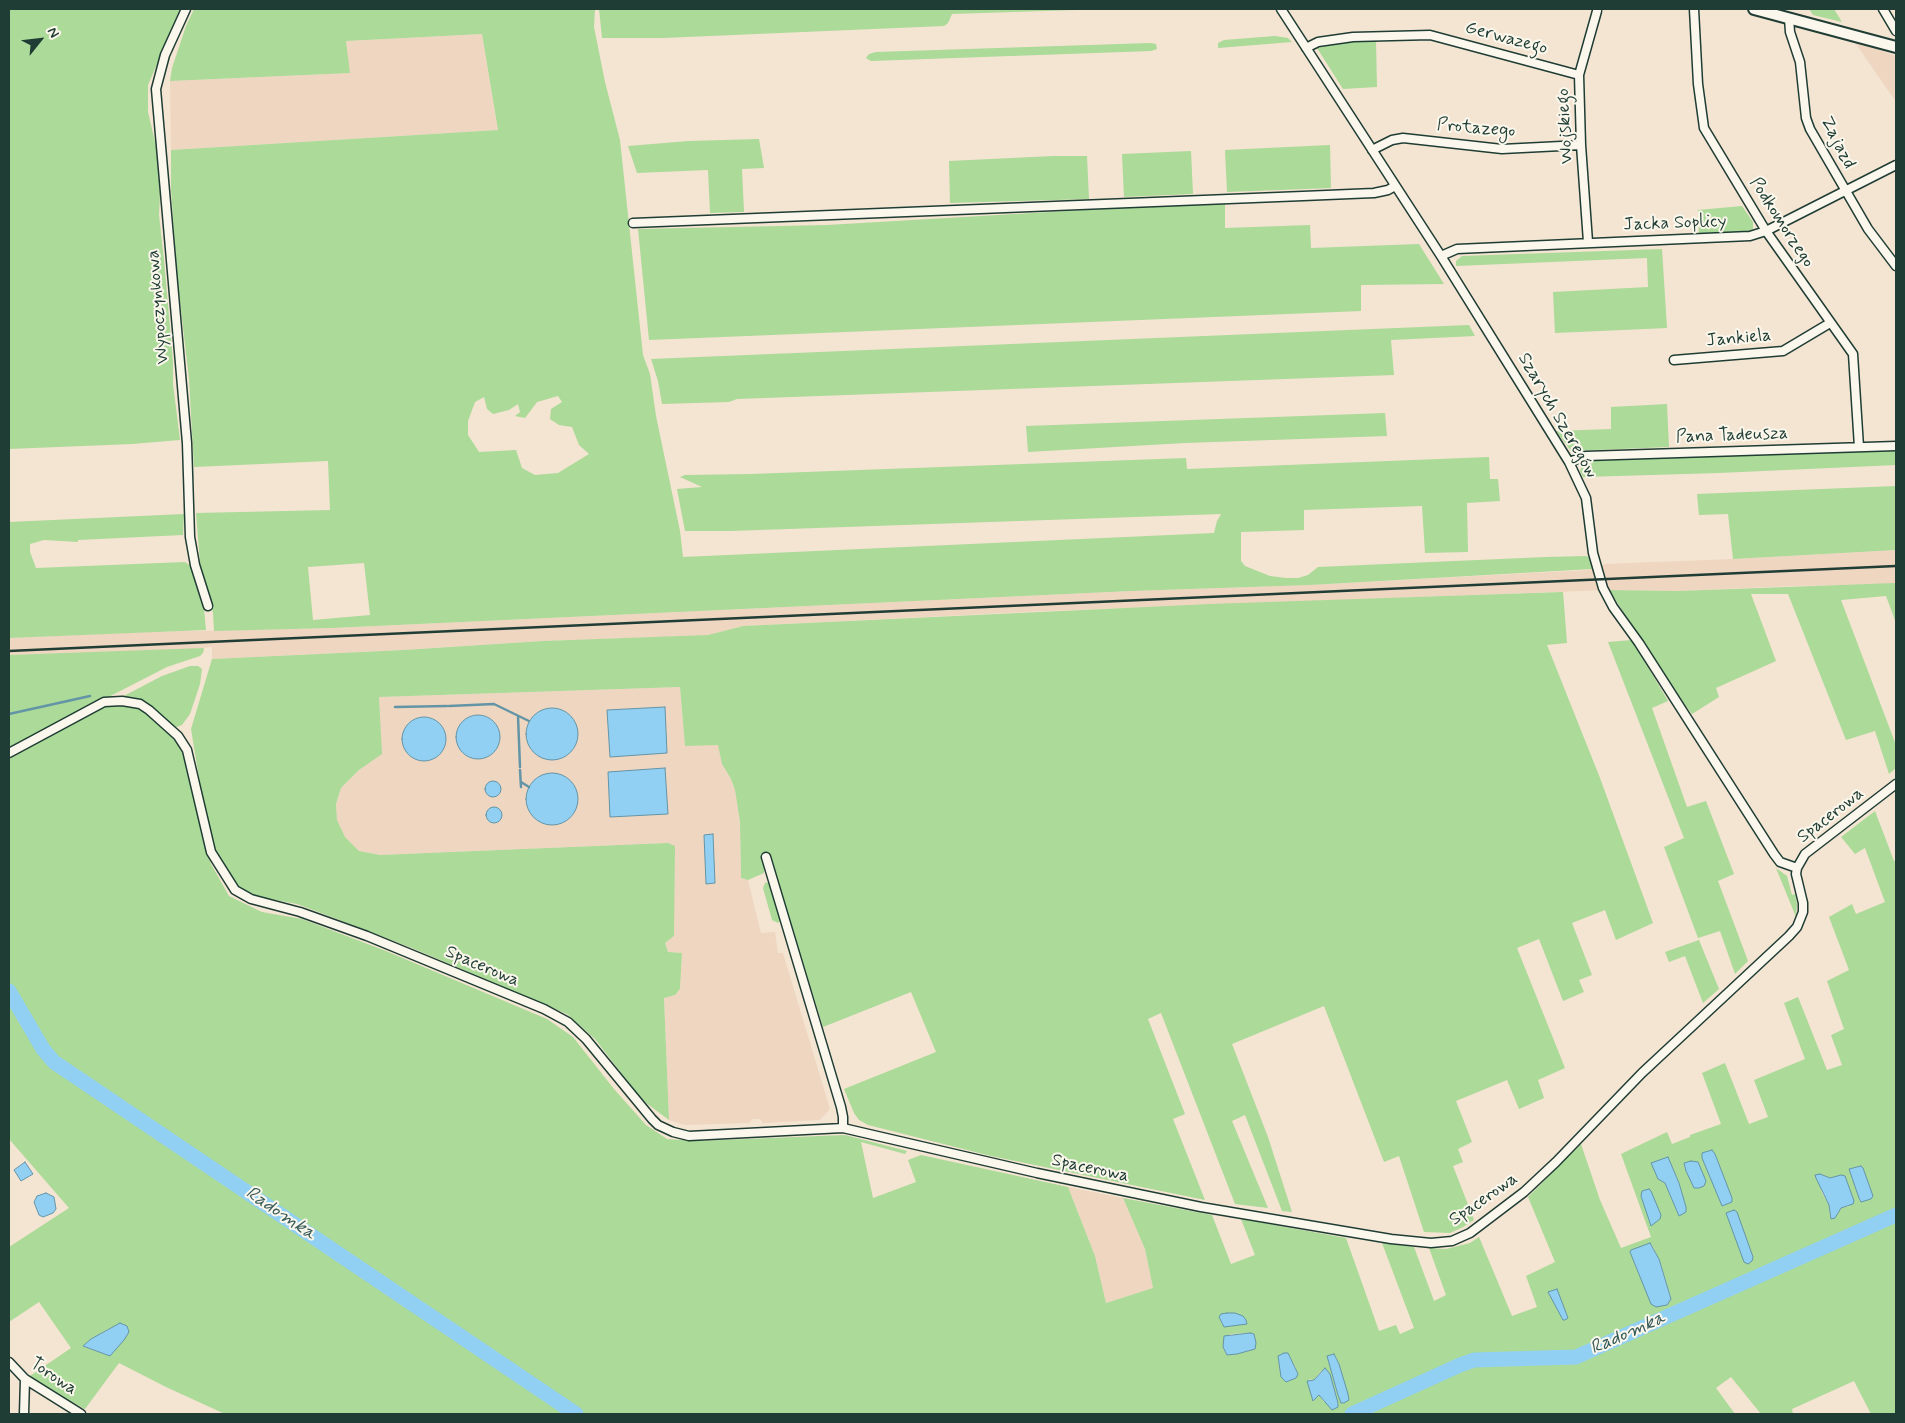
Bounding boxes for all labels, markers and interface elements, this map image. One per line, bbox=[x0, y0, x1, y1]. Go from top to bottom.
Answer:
north arrow bbox=[15, 15, 65, 65]
street label: Gerwazego bbox=[1462, 18, 1550, 60]
text: N bbox=[43, 24, 63, 41]
street label: Wojskiego bbox=[1553, 88, 1579, 164]
street label: Zajazd bbox=[1815, 113, 1859, 173]
street label: Protazego bbox=[1436, 115, 1516, 143]
street label: Podkomorzego bbox=[1744, 174, 1818, 272]
street label: Jacka Soplicy bbox=[1623, 211, 1727, 237]
street label: Wypoczynkowa bbox=[143, 249, 175, 365]
street label: Jankiela bbox=[1706, 325, 1772, 353]
street label: Szarych Szeregów bbox=[1512, 349, 1602, 483]
street label: Pana Tadeusza bbox=[1675, 423, 1789, 449]
street label: Spacerowa bbox=[1793, 783, 1869, 849]
street label: Spacerowa bbox=[442, 942, 522, 992]
street label: Spacerowa bbox=[1049, 1150, 1131, 1188]
street label: Spacerowa bbox=[1446, 1169, 1522, 1231]
water label: Radomka bbox=[241, 1182, 319, 1246]
water label: Radomka bbox=[1587, 1307, 1669, 1361]
street label: Torowa bbox=[25, 1353, 81, 1401]

